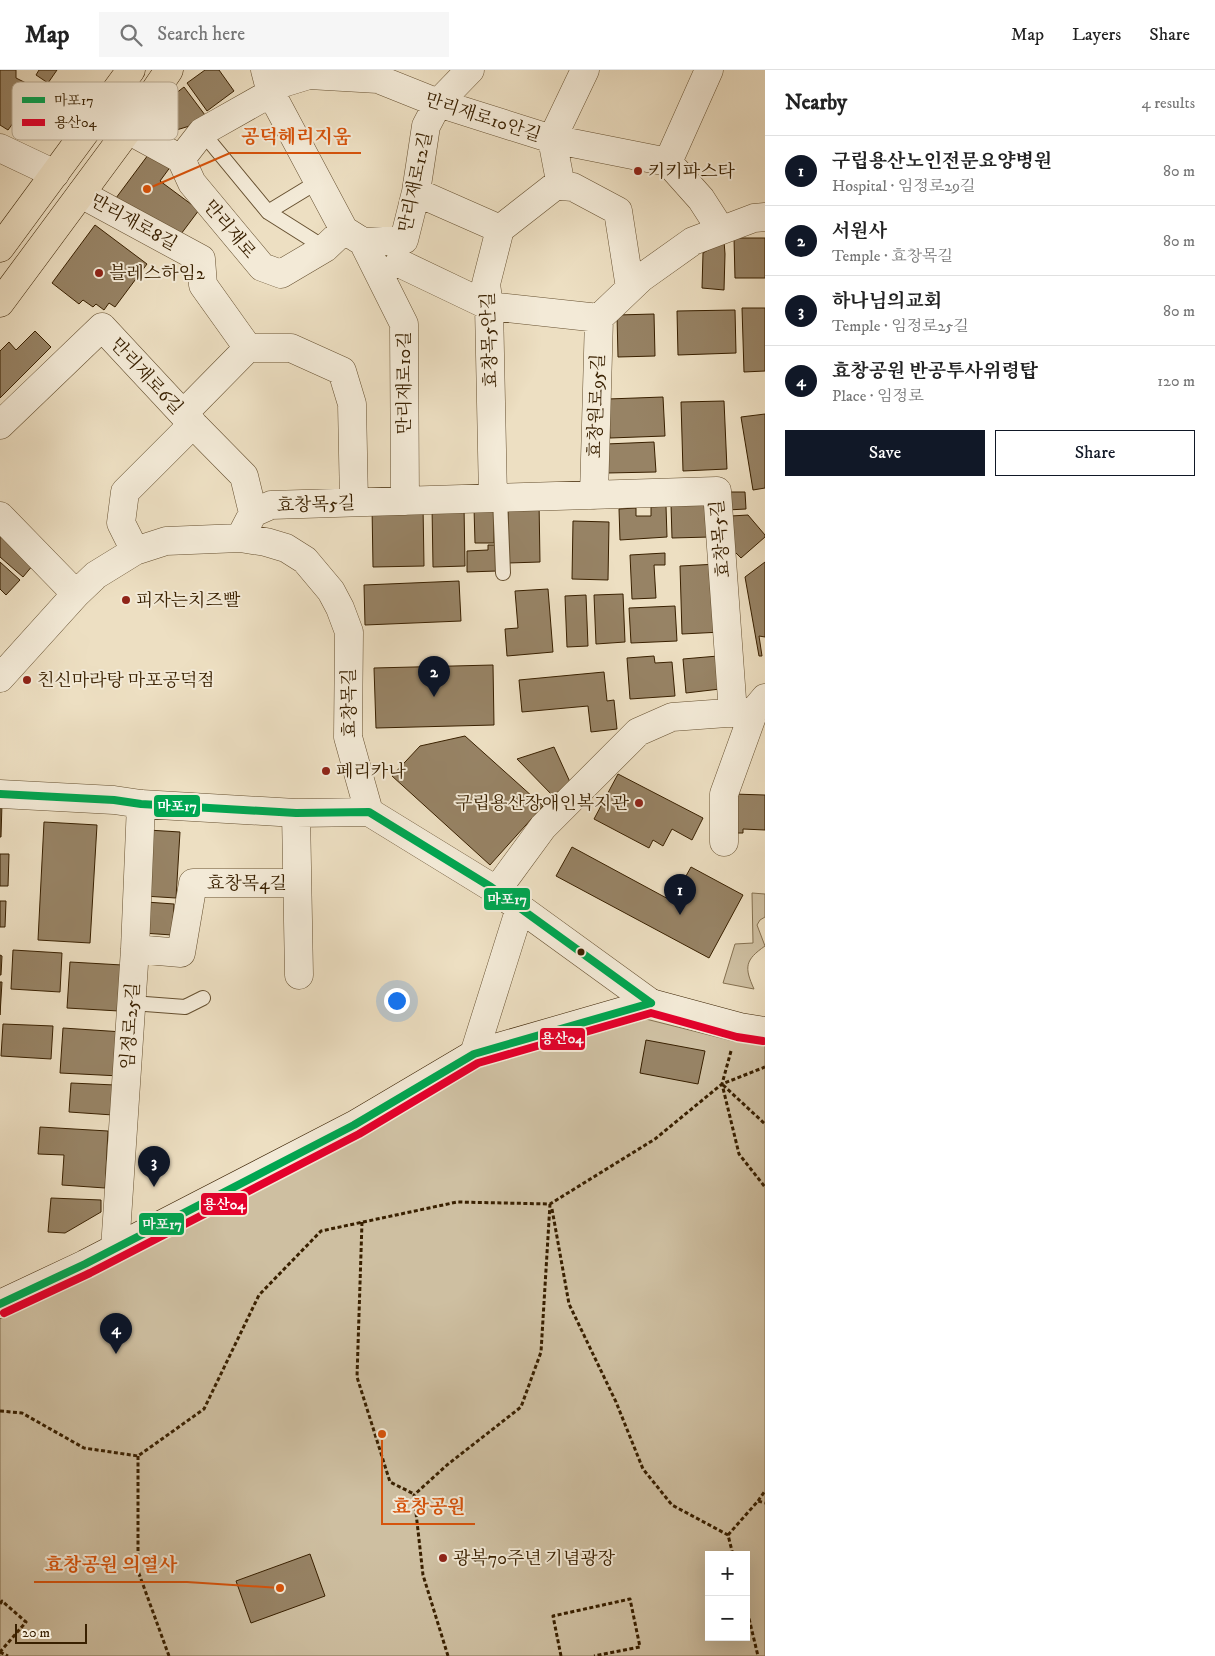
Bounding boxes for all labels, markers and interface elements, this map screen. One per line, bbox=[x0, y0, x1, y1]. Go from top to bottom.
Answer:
search box bbox=[99, 12, 449, 57]
text: Map bbox=[25, 20, 69, 50]
icon: search bbox=[117, 21, 145, 49]
text: Search here bbox=[157, 23, 245, 46]
text: Map bbox=[1011, 24, 1044, 46]
text: Layers bbox=[1072, 24, 1121, 46]
text: Share bbox=[1149, 24, 1190, 46]
legend bbox=[12, 82, 178, 140]
street label: 만리재로10안길 bbox=[422, 89, 543, 147]
text: Nearby bbox=[785, 90, 847, 116]
text: 마포17 bbox=[54, 92, 94, 110]
text: 4 results bbox=[1142, 93, 1195, 113]
text: 용산04 bbox=[54, 114, 98, 132]
callout: 공덕헤리지움 bbox=[230, 119, 361, 153]
text: 공덕헤리지움 bbox=[241, 126, 352, 149]
street label: 만리재로12길 bbox=[395, 130, 437, 235]
text: 구립용산노인전문요양병원 bbox=[832, 150, 1052, 173]
place label: 키키파스타 bbox=[648, 161, 736, 183]
text: 1 bbox=[798, 161, 804, 181]
text: 80 m bbox=[1163, 161, 1195, 181]
marker: 키키파스타 bbox=[632, 165, 644, 177]
text: Hospital · 임정로29길 bbox=[832, 176, 976, 196]
street label: 만리재로8길 bbox=[86, 190, 181, 256]
street label: 만리재로 bbox=[198, 196, 260, 263]
text: 서원사 bbox=[832, 220, 887, 243]
text: 2 bbox=[797, 231, 805, 251]
text: 80 m bbox=[1163, 231, 1195, 251]
text: Temple · 효창목길 bbox=[832, 246, 953, 266]
place label: 블레스하임2 bbox=[109, 263, 205, 285]
marker: 블레스하임2 bbox=[93, 267, 105, 279]
text: 하나님의교회 bbox=[832, 290, 942, 313]
street label: 효창목5안길 bbox=[477, 292, 503, 388]
text: 3 bbox=[798, 301, 804, 321]
text: 80 m bbox=[1163, 301, 1195, 321]
text: Temple · 임정로25길 bbox=[832, 316, 969, 336]
street label: 만리재로10길 bbox=[394, 331, 416, 435]
street label: 만리재로6길 bbox=[105, 334, 187, 419]
street label: 효창원로95길 bbox=[584, 353, 610, 459]
text: 효창공원 반공투사위령탑 bbox=[832, 360, 1038, 383]
text: 4 bbox=[796, 371, 806, 391]
text: 120 m bbox=[1157, 371, 1195, 391]
text: Place · 임정로 bbox=[832, 386, 923, 406]
button: Save bbox=[785, 430, 985, 476]
button: Share bbox=[995, 430, 1195, 476]
street label: 효창목5길 bbox=[276, 493, 356, 517]
street label: 효창목5길 bbox=[707, 499, 735, 579]
place label: 피자는치즈빨 bbox=[136, 590, 241, 612]
marker: 피자는치즈빨 bbox=[120, 594, 132, 606]
pin: 2 bbox=[418, 656, 450, 697]
street label: 효창목길 bbox=[338, 668, 362, 738]
place label: 친신마라탕 마포공덕점 bbox=[37, 670, 215, 692]
marker: 친신마라탕 마포공덕점 bbox=[21, 674, 33, 686]
place label: 페리카나 bbox=[336, 761, 406, 783]
marker: 페리카나 bbox=[320, 765, 332, 777]
place label: 구립용산장애인복지관 bbox=[455, 793, 630, 815]
line badge: 마포17 bbox=[153, 794, 201, 818]
marker: 구립용산장애인복지관 bbox=[633, 797, 645, 809]
text: 마포17 bbox=[157, 798, 197, 816]
street label: 효창목4길 bbox=[207, 873, 287, 895]
pin: 1 bbox=[664, 874, 696, 915]
line badge: 마포17 bbox=[483, 887, 531, 911]
text: 마포17 bbox=[487, 891, 527, 909]
unlabelled marker bbox=[576, 947, 586, 957]
street label: 임정로25길 bbox=[117, 982, 145, 1070]
your location bbox=[384, 988, 410, 1014]
line badge: 용산04 bbox=[539, 1027, 586, 1051]
text: 용산04 bbox=[541, 1030, 584, 1048]
pin: 3 bbox=[138, 1146, 170, 1187]
line badge: 용산04 bbox=[200, 1192, 248, 1216]
text: 용산04 bbox=[203, 1196, 246, 1214]
line badge: 마포17 bbox=[138, 1212, 185, 1236]
text: 마포17 bbox=[142, 1216, 182, 1234]
pin: 4 bbox=[100, 1313, 132, 1354]
callout: 효창공원 bbox=[382, 1490, 475, 1524]
text: 효창공원 bbox=[392, 1496, 466, 1519]
callout: 효창공원 의열사 bbox=[34, 1548, 187, 1582]
place label: 광복70주년 기념광장 bbox=[453, 1548, 616, 1570]
map controls bbox=[705, 1551, 750, 1641]
button: + bbox=[705, 1551, 750, 1596]
marker: 광복70주년 기념광장 bbox=[437, 1552, 449, 1564]
text: 효창공원 의열사 bbox=[45, 1554, 178, 1577]
button: − bbox=[705, 1596, 750, 1641]
scale bar bbox=[15, 1621, 88, 1644]
text: 20 m bbox=[22, 1624, 50, 1642]

